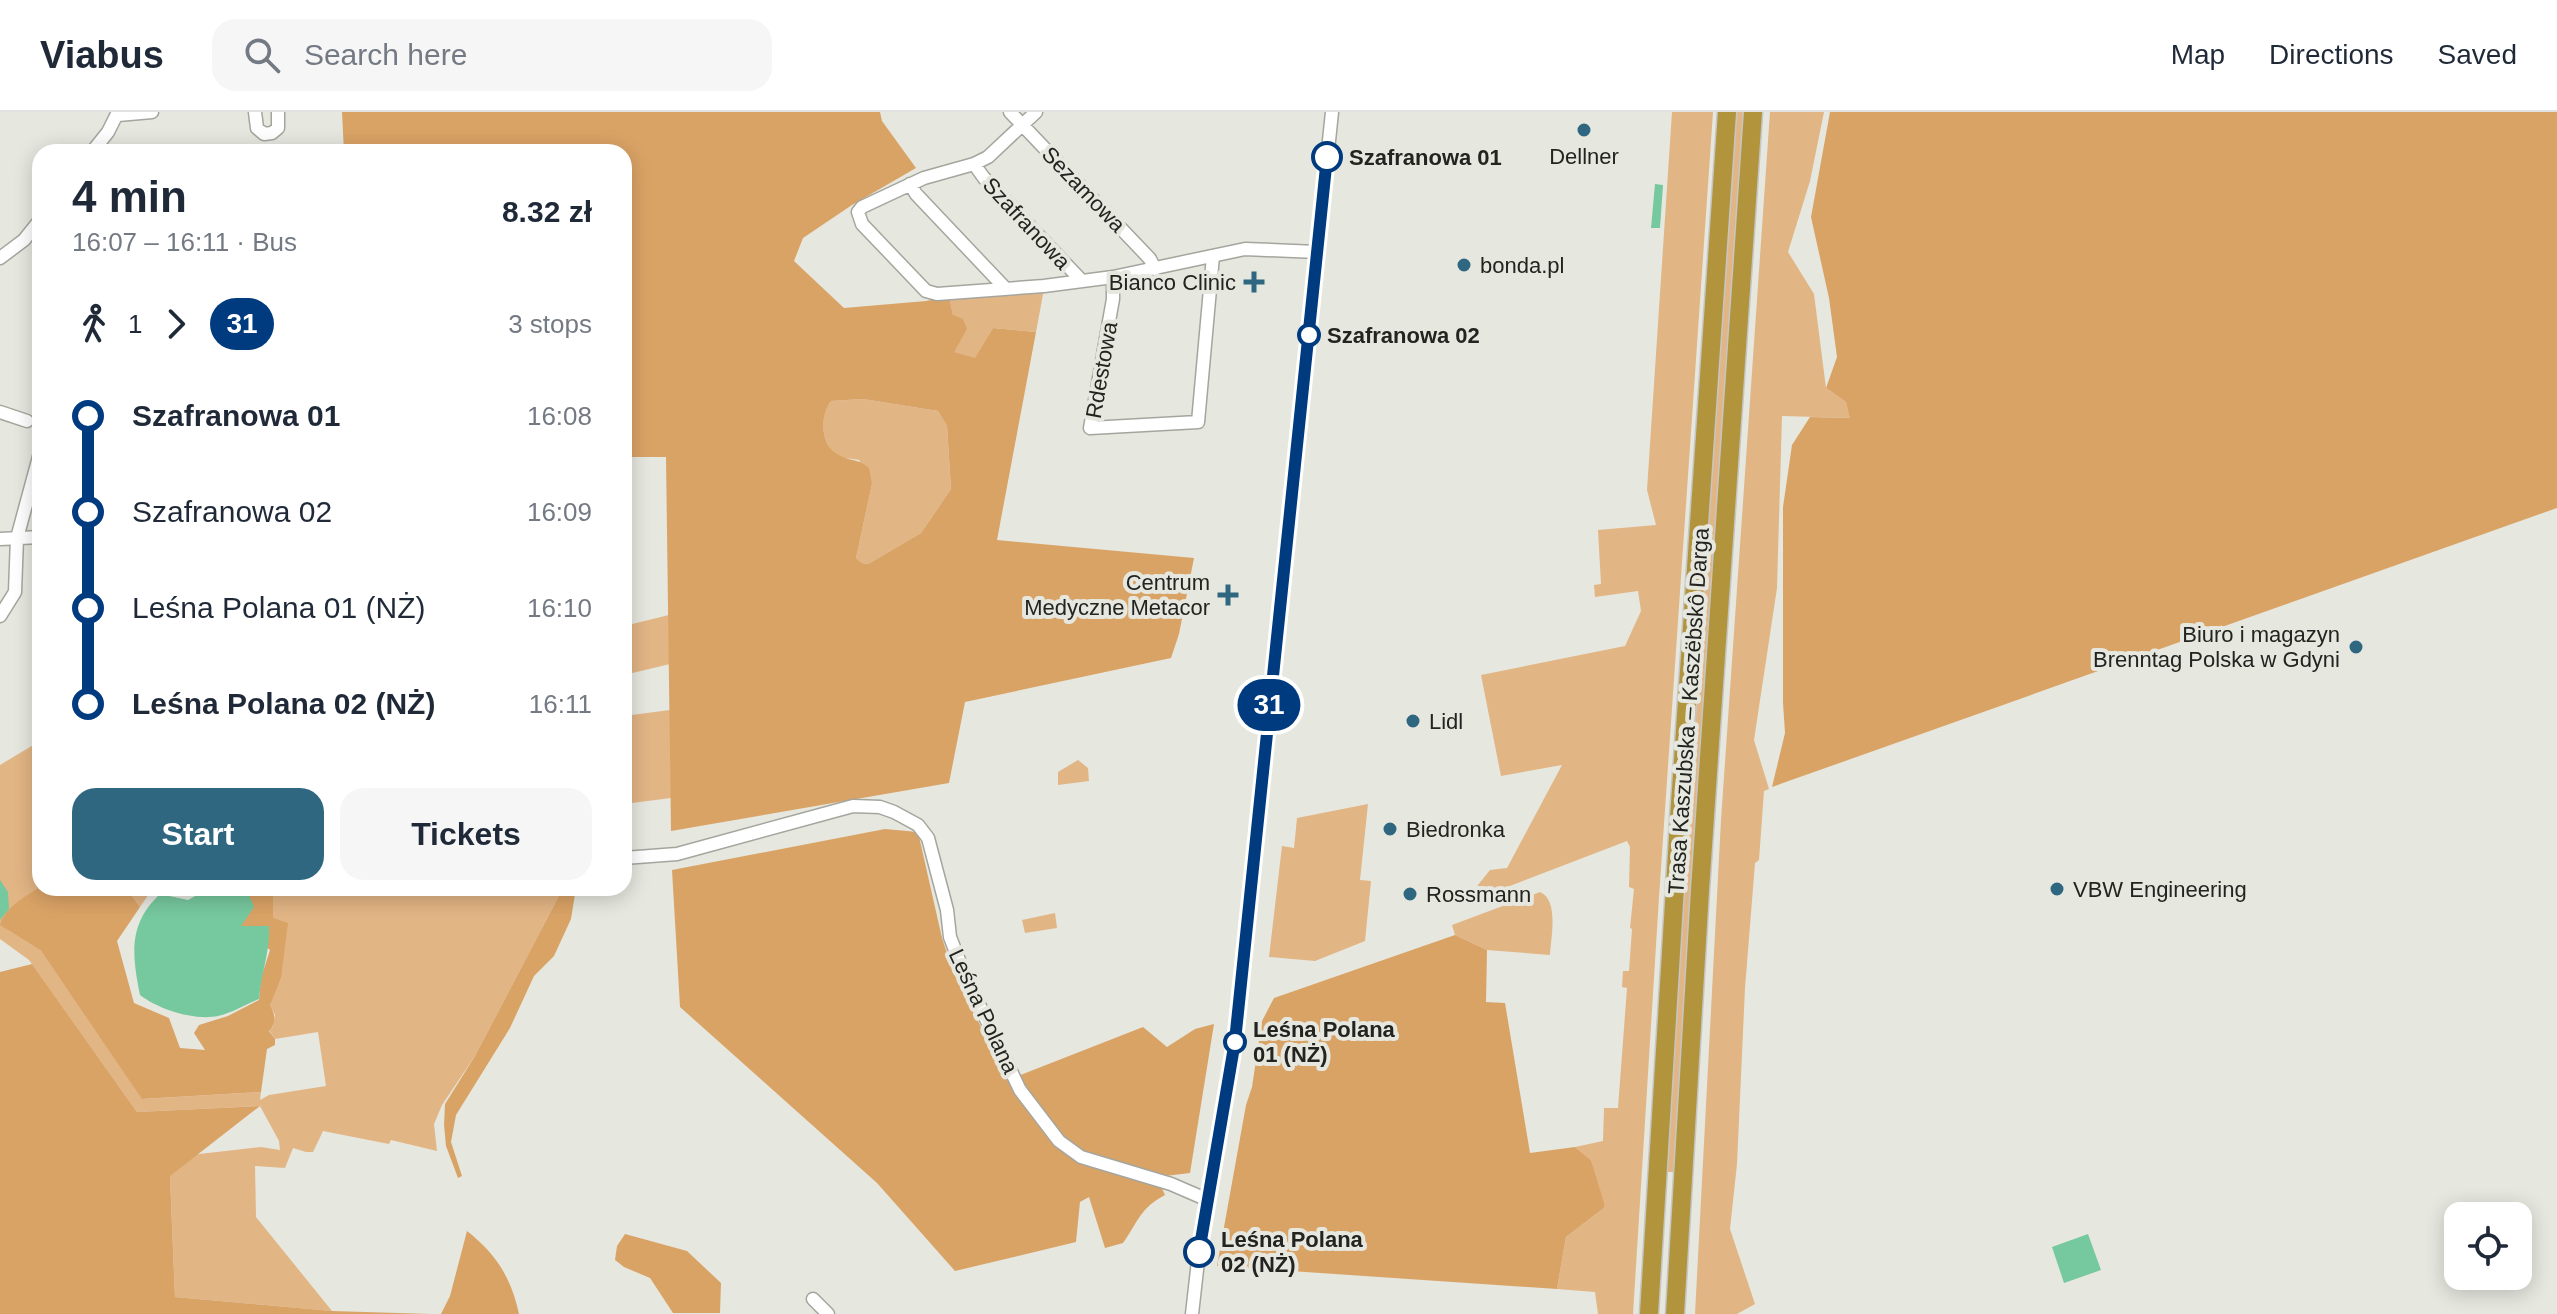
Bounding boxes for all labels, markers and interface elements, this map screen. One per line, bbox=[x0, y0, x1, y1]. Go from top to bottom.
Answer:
search box bbox=[212, 19, 772, 91]
icon: search bbox=[240, 33, 284, 77]
text: Viabus bbox=[40, 34, 164, 76]
text: Search here bbox=[304, 38, 467, 71]
text: Map bbox=[2171, 39, 2225, 70]
text: Directions bbox=[2269, 39, 2394, 70]
text: Saved bbox=[2438, 39, 2517, 70]
marker: Dellner bbox=[1575, 121, 1593, 139]
street label: Sezamowa bbox=[1037, 142, 1131, 238]
marker: Szafranowa 01 bbox=[1312, 142, 1342, 172]
place label: Dellner bbox=[1549, 144, 1619, 169]
place label: Szafranowa 01 bbox=[1349, 145, 1502, 170]
text: 4 min bbox=[72, 172, 187, 221]
street label: Szafranowa bbox=[978, 172, 1076, 275]
text: 8.32 zł bbox=[502, 195, 592, 228]
text: 16:07 – 16:11 · Bus bbox=[72, 227, 297, 257]
place label: bonda.pl bbox=[1480, 253, 1564, 278]
marker: bonda.pl bbox=[1455, 256, 1473, 274]
place label: Bianco Clinic bbox=[1109, 270, 1236, 295]
marker: Bianco Clinic bbox=[1243, 271, 1265, 293]
icon: walk bbox=[72, 302, 116, 346]
icon: forward bbox=[154, 302, 198, 346]
text: 31 bbox=[226, 308, 258, 339]
text: 1 bbox=[128, 309, 142, 339]
text: 3 stops bbox=[508, 309, 592, 339]
street label: Rdestowa bbox=[1081, 319, 1122, 420]
place label: Szafranowa 02 bbox=[1327, 323, 1480, 348]
marker: Szafranowa 02 bbox=[1298, 324, 1320, 346]
text: Szafranowa 01 bbox=[132, 399, 340, 432]
text: 16:08 bbox=[527, 401, 592, 431]
text: Szafranowa 02 bbox=[132, 495, 332, 528]
text: 16:09 bbox=[527, 497, 592, 527]
street label: Trasa Kaszubska – Kaszëbskô Darga bbox=[1663, 526, 1714, 895]
place label: Centrum Medyczne Metacor bbox=[1024, 570, 1210, 620]
marker: Centrum Medyczne Metacor bbox=[1217, 584, 1239, 606]
text: Leśna Polana 01 (NŻ) bbox=[132, 591, 426, 624]
text: 16:10 bbox=[527, 593, 592, 623]
place label: Biuro i magazyn Brenntag Polska w Gdyni bbox=[2093, 622, 2340, 672]
marker: Biuro i magazyn Brenntag Polska w Gdyni bbox=[2347, 638, 2365, 656]
line badge: 31 bbox=[1233, 679, 1305, 731]
text: Leśna Polana 02 (NŻ) bbox=[132, 687, 435, 720]
text: 16:11 bbox=[529, 689, 592, 719]
text: 31 bbox=[1253, 689, 1285, 720]
place label: Lidl bbox=[1429, 709, 1463, 734]
marker: Lidl bbox=[1404, 712, 1422, 730]
button: Start bbox=[72, 788, 324, 880]
button: Tickets bbox=[340, 788, 592, 880]
place label: Biedronka bbox=[1406, 817, 1506, 842]
marker: Biedronka bbox=[1381, 820, 1399, 838]
place label: VBW Engineering bbox=[2073, 877, 2247, 902]
marker: VBW Engineering bbox=[2048, 880, 2066, 898]
place label: Rossmann bbox=[1426, 882, 1531, 907]
marker: Rossmann bbox=[1401, 885, 1419, 903]
street label: Leśna Polana bbox=[944, 945, 1024, 1078]
place label: Leśna Polana 01 (NŻ) bbox=[1253, 1017, 1396, 1067]
marker: Leśna Polana 01 (NŻ) bbox=[1224, 1031, 1246, 1053]
map controls bbox=[2444, 1202, 2532, 1290]
button: locate bbox=[2444, 1202, 2532, 1290]
place label: Leśna Polana 02 (NŻ) bbox=[1221, 1227, 1364, 1277]
marker: Leśna Polana 02 (NŻ) bbox=[1184, 1237, 1214, 1267]

